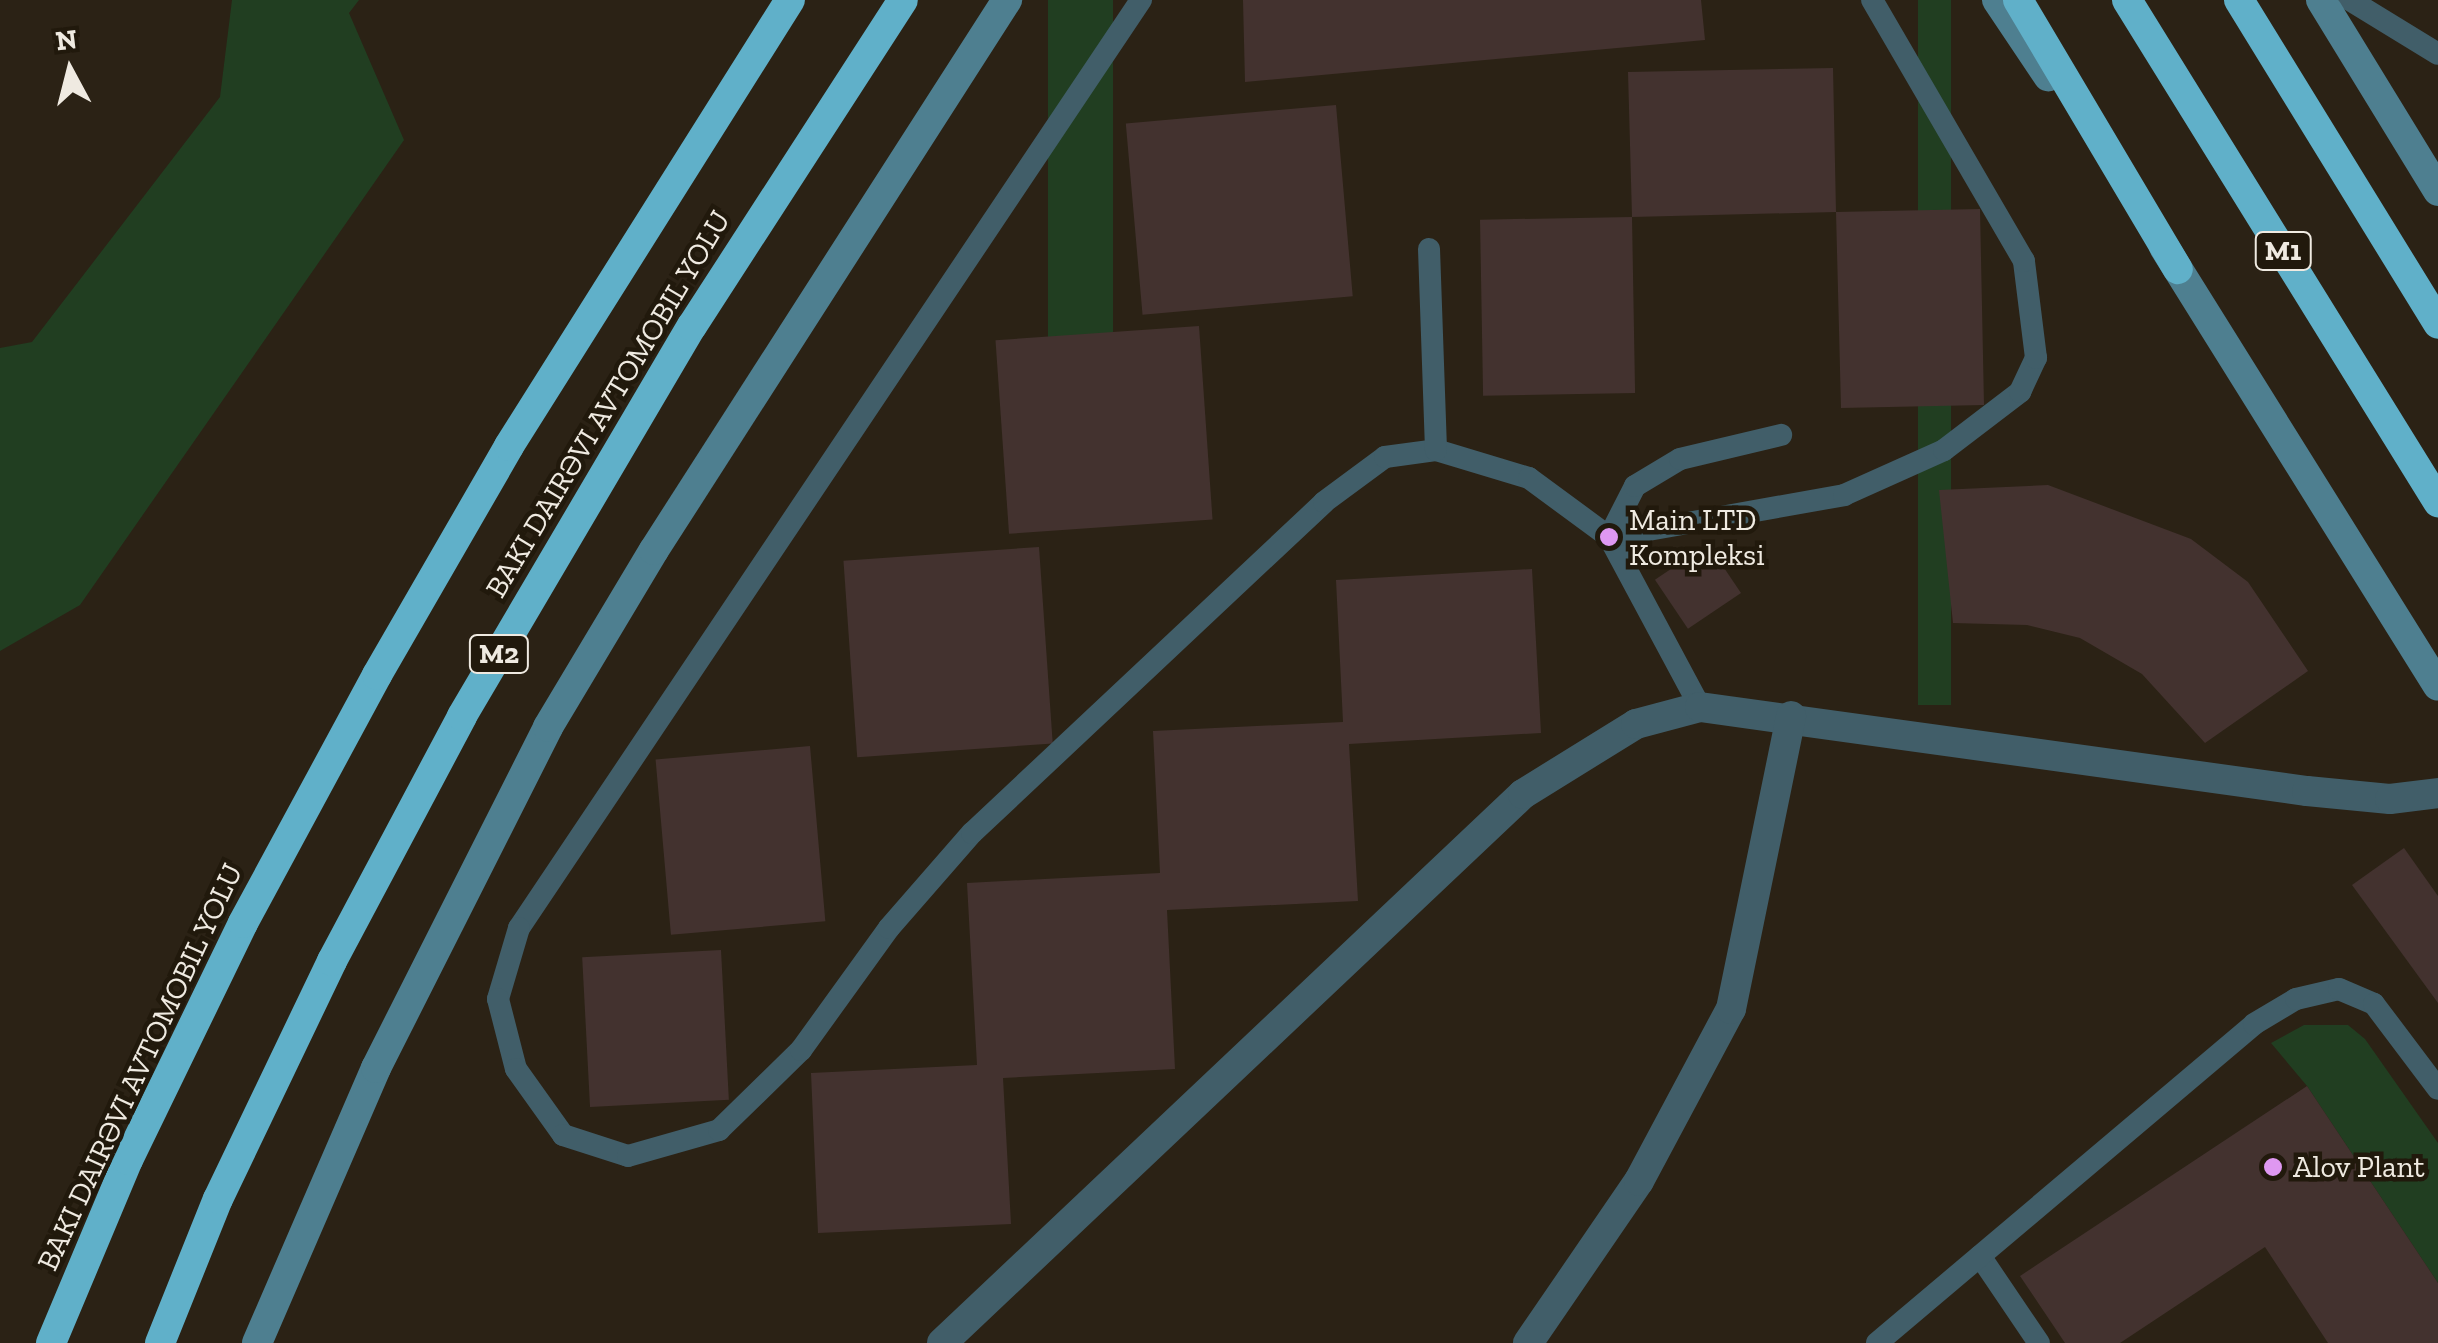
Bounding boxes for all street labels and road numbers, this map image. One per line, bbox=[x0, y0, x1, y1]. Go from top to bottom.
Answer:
street label: BAKI DAIRƏVI AVTOMOBIL YOLU bbox=[477, 203, 739, 605]
road number: M1 bbox=[2253, 228, 2313, 274]
road number: M2 bbox=[466, 631, 532, 677]
street label: BAKI DAIRƏVI AVTOMOBIL YOLU bbox=[29, 857, 251, 1277]

